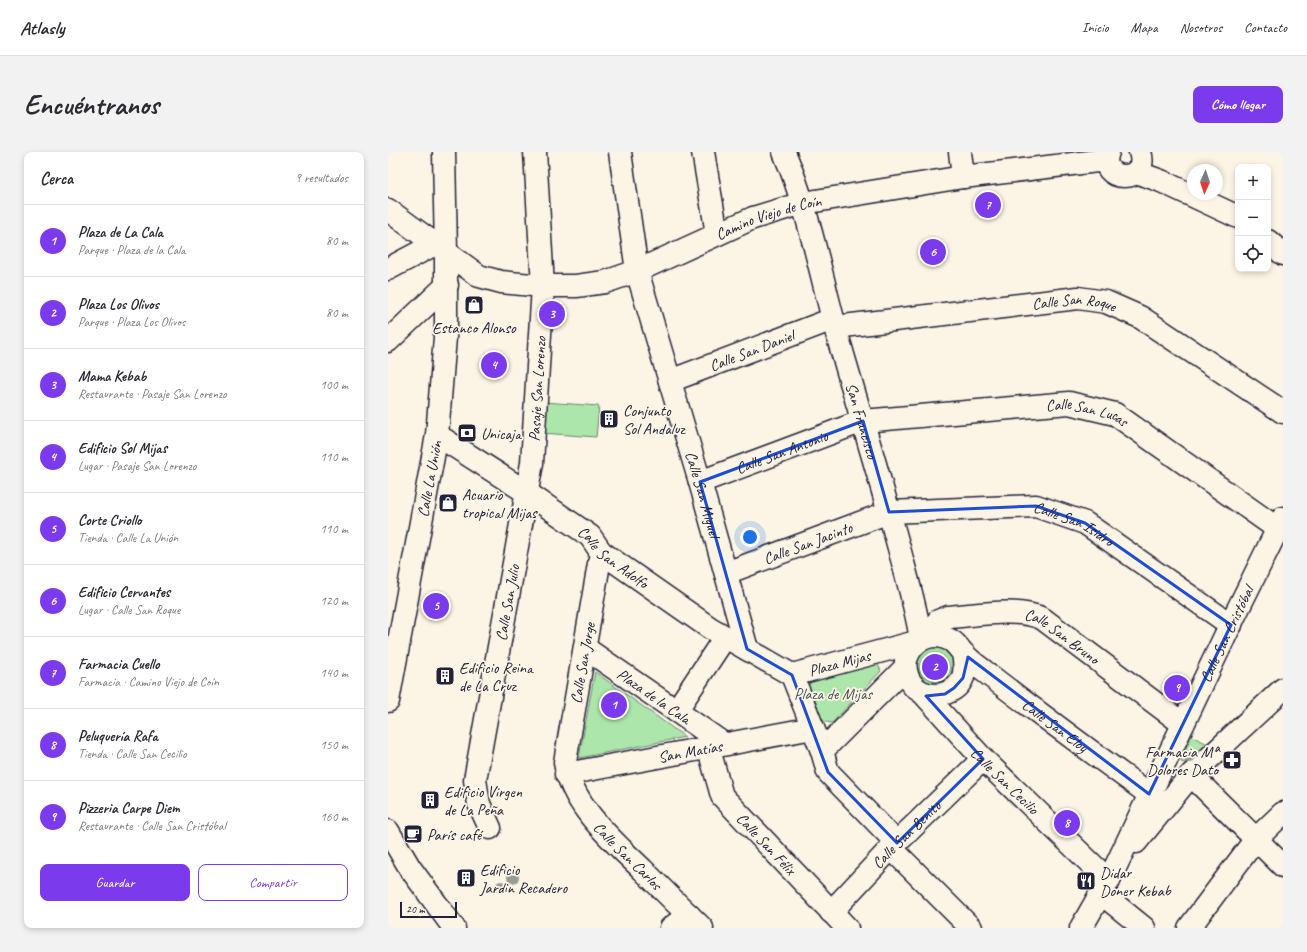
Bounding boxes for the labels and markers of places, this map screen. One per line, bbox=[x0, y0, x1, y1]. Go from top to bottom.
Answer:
pin: 7 bbox=[975, 190, 1001, 220]
pin: 6 bbox=[920, 237, 946, 267]
shop icon: Estanco Alonso bbox=[463, 294, 485, 316]
pin: 3 bbox=[539, 299, 565, 329]
place label: Estanco Alonso bbox=[432, 318, 517, 338]
pin: 4 bbox=[481, 350, 507, 380]
place label: Conjunto Sol Andaluz bbox=[623, 401, 686, 439]
building icon: Conjunto Sol Andaluz bbox=[598, 408, 620, 430]
bank icon: Unicaja bbox=[456, 422, 478, 444]
place label: Unicaja bbox=[481, 424, 522, 444]
place label: Acuario tropical Mijas bbox=[462, 485, 538, 523]
shop icon: Acuario tropical Mijas bbox=[437, 492, 459, 514]
pin: 5 bbox=[423, 591, 449, 621]
pin: 2 bbox=[922, 652, 948, 682]
place label: Edificio Reina de La Cruz bbox=[459, 658, 534, 696]
building icon: Edificio Reina de La Cruz bbox=[434, 665, 456, 687]
pin: 9 bbox=[1164, 673, 1190, 703]
pin: 1 bbox=[601, 690, 627, 720]
place label: Farmacia Mª Dolores Dato bbox=[1145, 742, 1221, 780]
pharmacy icon: Farmacia Mª Dolores Dato bbox=[1221, 749, 1243, 771]
place label: Edificio Virgen de La Peña bbox=[444, 782, 523, 820]
building icon: Edificio Virgen de La Peña bbox=[419, 789, 441, 811]
pin: 8 bbox=[1054, 808, 1080, 838]
cafe icon: París café bbox=[402, 823, 424, 845]
place label: París café bbox=[427, 825, 484, 845]
place label: Edificio Jardin Recadero bbox=[479, 860, 568, 898]
place label: Didar Doner Kebab bbox=[1100, 863, 1172, 901]
building icon: Edificio Jardin Recadero bbox=[455, 867, 477, 889]
restaurant icon: Didar Doner Kebab bbox=[1075, 870, 1097, 892]

